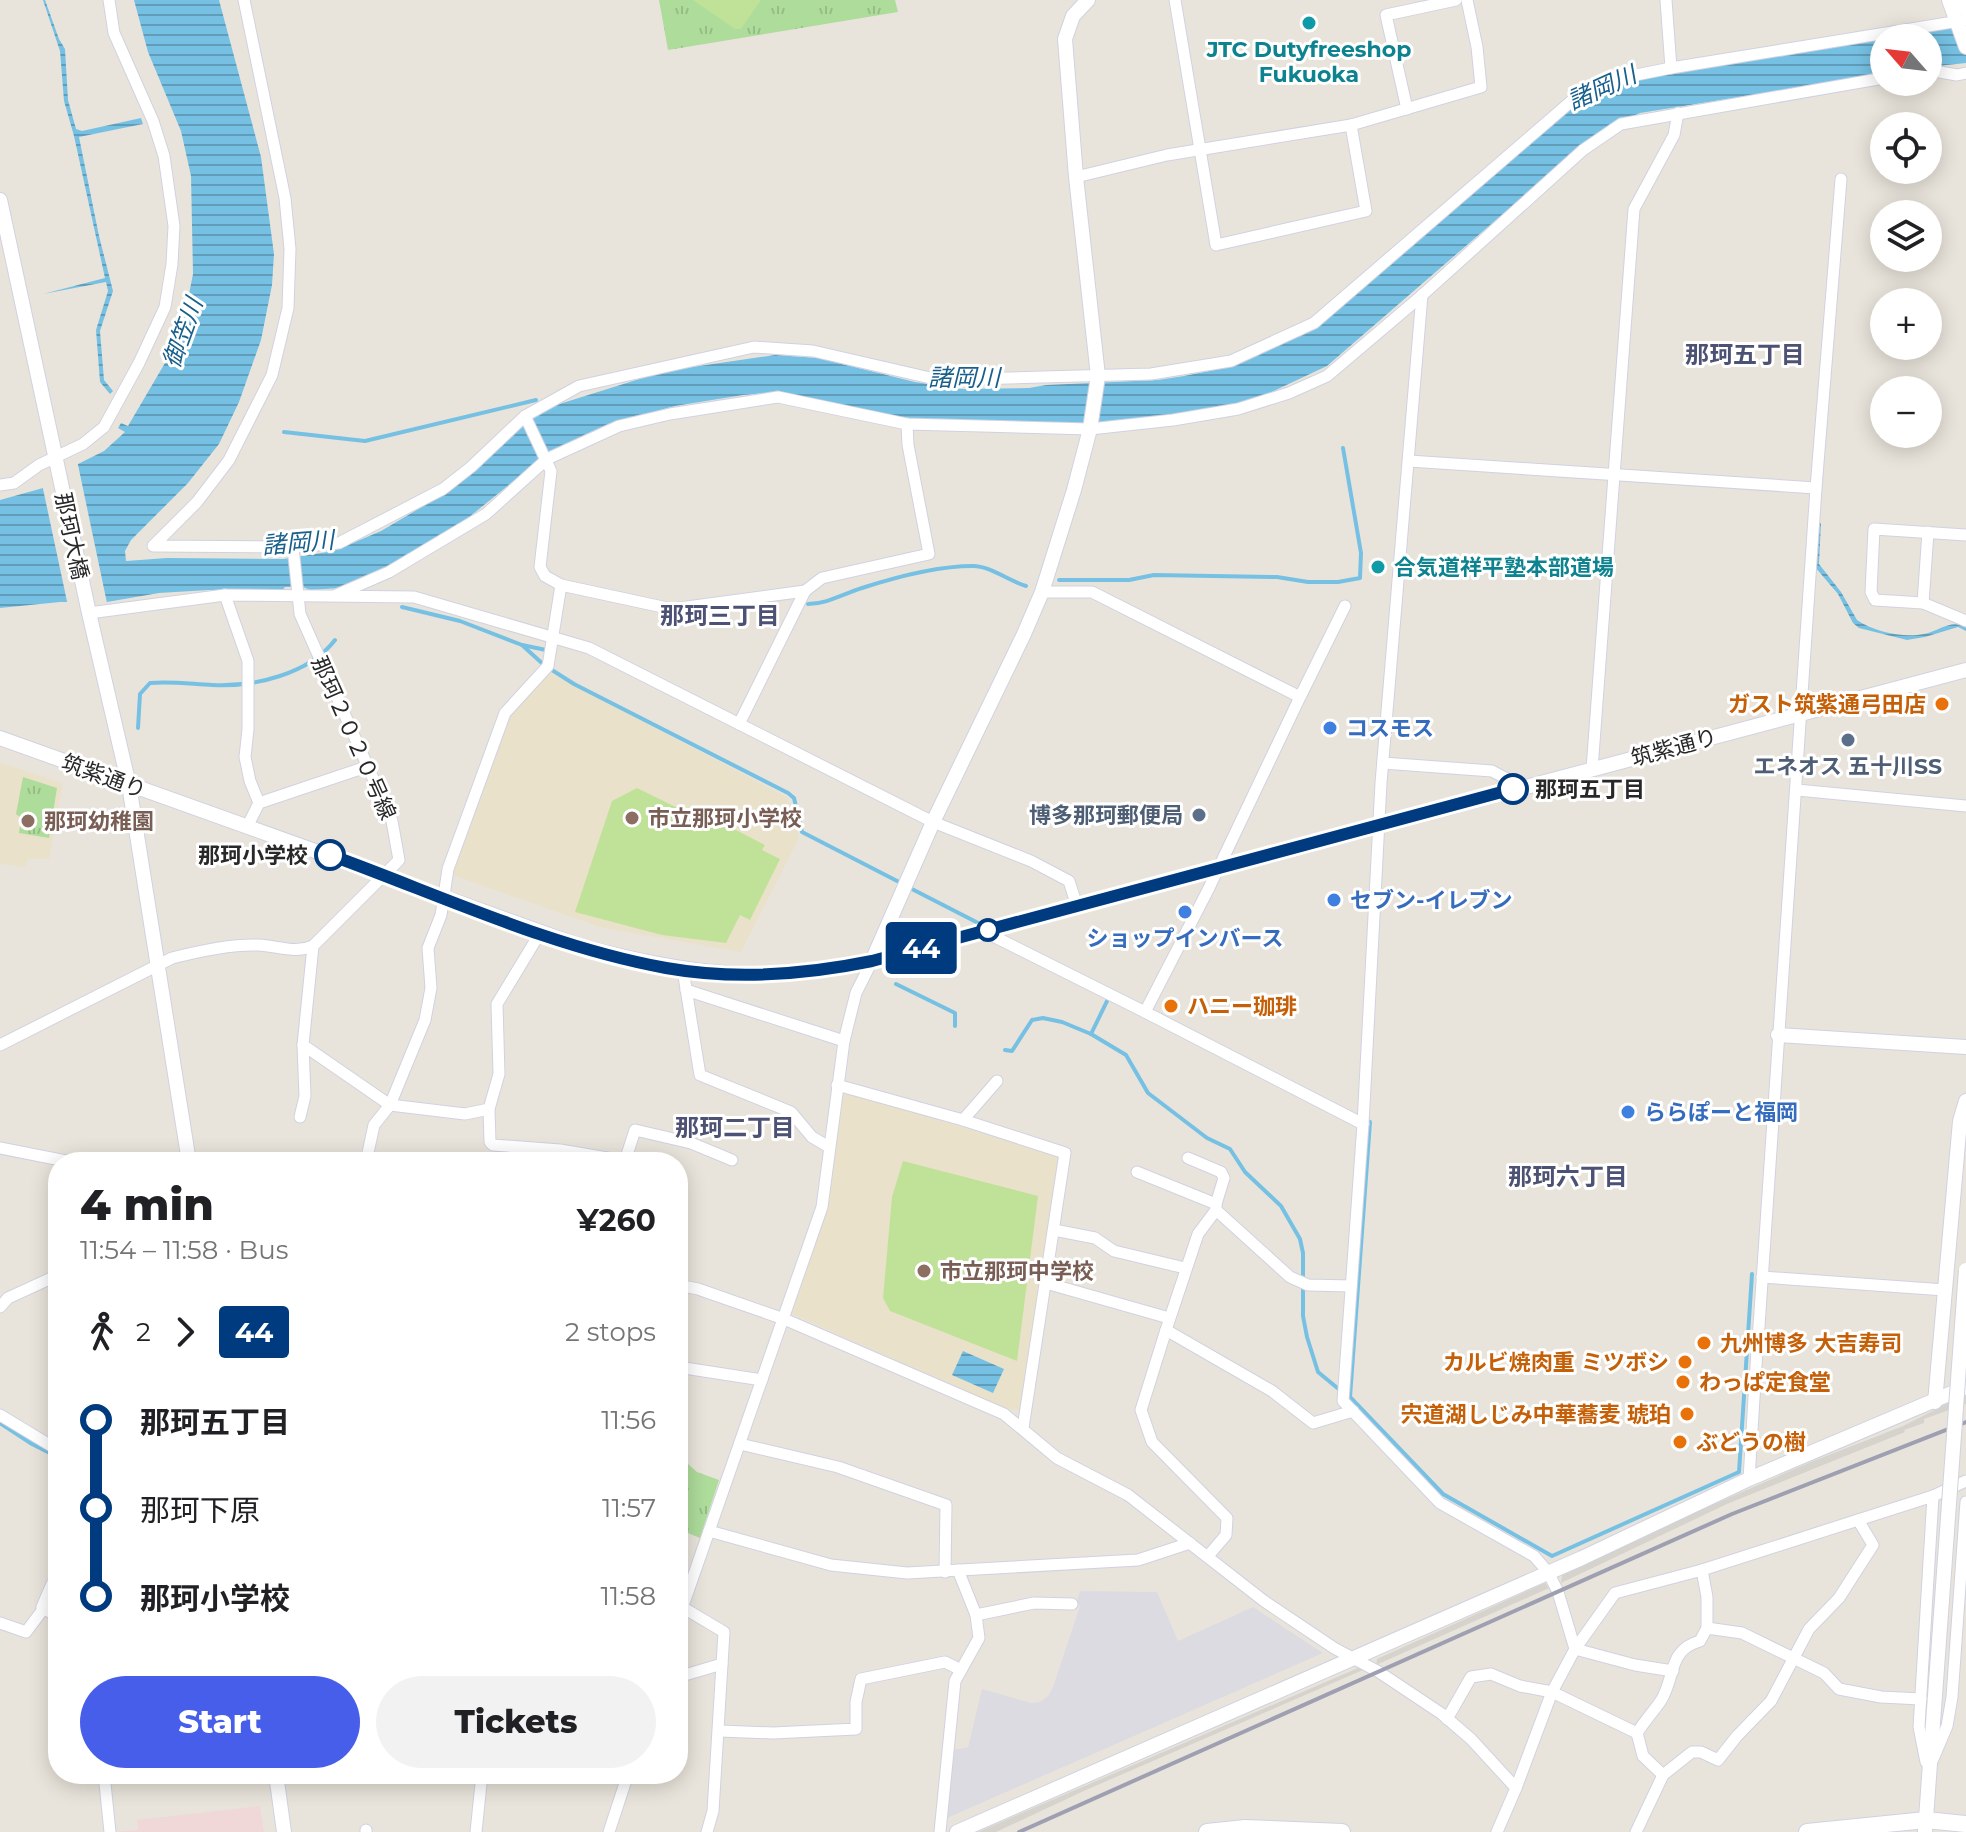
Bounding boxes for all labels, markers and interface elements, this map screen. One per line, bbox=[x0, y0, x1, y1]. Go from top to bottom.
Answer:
marker: JTC Dutyfreeshop Fukuoka bbox=[1300, 14, 1318, 32]
north arrow bbox=[1870, 24, 1942, 96]
map controls bbox=[1870, 24, 1942, 448]
place label: JTC Dutyfreeshop Fukuoka bbox=[1206, 36, 1411, 88]
water label: 諸岡川 bbox=[1563, 58, 1643, 115]
button: locate bbox=[1870, 112, 1942, 184]
button: layers bbox=[1870, 200, 1942, 272]
button: + bbox=[1870, 288, 1942, 360]
water label: 御笠川 bbox=[157, 291, 209, 372]
district label: 那珂五丁目 bbox=[1685, 340, 1805, 369]
water label: 諸岡川 bbox=[928, 363, 1003, 392]
button: − bbox=[1870, 376, 1942, 448]
street label: 那珂大橋 bbox=[49, 490, 94, 582]
water label: 諸岡川 bbox=[261, 525, 338, 560]
place label: 合気道祥平塾本部道場 bbox=[1394, 554, 1614, 581]
marker: 合気道祥平塾本部道場 bbox=[1369, 558, 1387, 576]
district label: 那珂三丁目 bbox=[660, 601, 780, 630]
street label: 那珂２０２０号線 bbox=[305, 652, 402, 824]
place label: ガスト筑紫通弓田店 bbox=[1728, 691, 1926, 718]
marker: ガスト筑紫通弓田店 bbox=[1933, 695, 1951, 713]
place label: コスモス bbox=[1346, 715, 1434, 742]
marker: コスモス bbox=[1321, 719, 1339, 737]
street label: 筑紫通り bbox=[1628, 723, 1720, 772]
marker: エネオス 五十川SS bbox=[1839, 731, 1857, 749]
street label: 筑紫通り bbox=[58, 749, 150, 804]
place label: エネオス 五十川SS bbox=[1754, 753, 1942, 780]
marker: 那珂五丁目 bbox=[1498, 774, 1528, 804]
place label: 那珂五丁目 bbox=[1535, 776, 1645, 803]
place label: 博多那珂郵便局 bbox=[1029, 802, 1183, 829]
place label: 市立那珂小学校 bbox=[648, 805, 802, 832]
marker: 博多那珂郵便局 bbox=[1190, 806, 1208, 824]
place label: 那珂幼稚園 bbox=[44, 808, 154, 835]
marker: 市立那珂小学校 bbox=[623, 809, 641, 827]
marker: 那珂幼稚園 bbox=[19, 812, 37, 830]
marker: 那珂小学校 bbox=[315, 840, 345, 870]
place label: 那珂小学校 bbox=[198, 842, 308, 869]
place label: セブン-イレブン bbox=[1350, 887, 1513, 914]
marker: セブン-イレブン bbox=[1325, 891, 1343, 909]
marker: ショップインバース bbox=[1176, 903, 1194, 921]
unlabelled marker bbox=[977, 919, 999, 941]
line badge: 44 bbox=[885, 922, 957, 974]
place label: ショップインバース bbox=[1087, 925, 1283, 952]
text: 44 bbox=[902, 931, 940, 965]
place label: ハニー珈琲 bbox=[1187, 993, 1297, 1020]
marker: ハニー珈琲 bbox=[1162, 997, 1180, 1015]
place label: ららぽーと福岡 bbox=[1644, 1099, 1798, 1126]
marker: ららぽーと福岡 bbox=[1619, 1103, 1637, 1121]
district label: 那珂二丁目 bbox=[675, 1113, 795, 1142]
district label: 那珂六丁目 bbox=[1508, 1162, 1628, 1191]
text: 4 min bbox=[80, 1177, 214, 1231]
text: ¥260 bbox=[577, 1202, 656, 1239]
text: 11:54 – 11:58 · Bus bbox=[80, 1234, 288, 1266]
place label: 市立那珂中学校 bbox=[940, 1258, 1094, 1285]
marker: 市立那珂中学校 bbox=[915, 1262, 933, 1280]
icon: walk bbox=[80, 1310, 124, 1354]
icon: forward bbox=[163, 1310, 207, 1354]
text: 44 bbox=[235, 1315, 273, 1349]
text: 2 bbox=[136, 1316, 151, 1348]
text: 2 stops bbox=[565, 1316, 656, 1348]
place label: 九州博多 大吉寿司 bbox=[1720, 1330, 1902, 1357]
marker: 九州博多 大吉寿司 bbox=[1695, 1334, 1713, 1352]
place label: カルビ焼肉重 ミツボシ bbox=[1443, 1349, 1669, 1376]
marker: カルビ焼肉重 ミツボシ bbox=[1676, 1353, 1694, 1371]
place label: わっぱ定食堂 bbox=[1699, 1369, 1831, 1396]
marker: わっぱ定食堂 bbox=[1674, 1373, 1692, 1391]
place label: 宍道湖しじみ中華蕎麦 琥珀 bbox=[1401, 1401, 1671, 1428]
text: 那珂五丁目 bbox=[140, 1404, 290, 1441]
text: 11:56 bbox=[601, 1404, 656, 1436]
marker: 宍道湖しじみ中華蕎麦 琥珀 bbox=[1678, 1405, 1696, 1423]
place label: ぶどうの樹 bbox=[1696, 1429, 1806, 1456]
marker: ぶどうの樹 bbox=[1671, 1433, 1689, 1451]
text: 那珂下原 bbox=[140, 1492, 260, 1529]
text: 11:57 bbox=[602, 1492, 656, 1524]
text: 那珂小学校 bbox=[140, 1580, 290, 1617]
text: 11:58 bbox=[600, 1580, 656, 1612]
button: Start bbox=[80, 1676, 360, 1768]
button: Tickets bbox=[376, 1676, 656, 1768]

